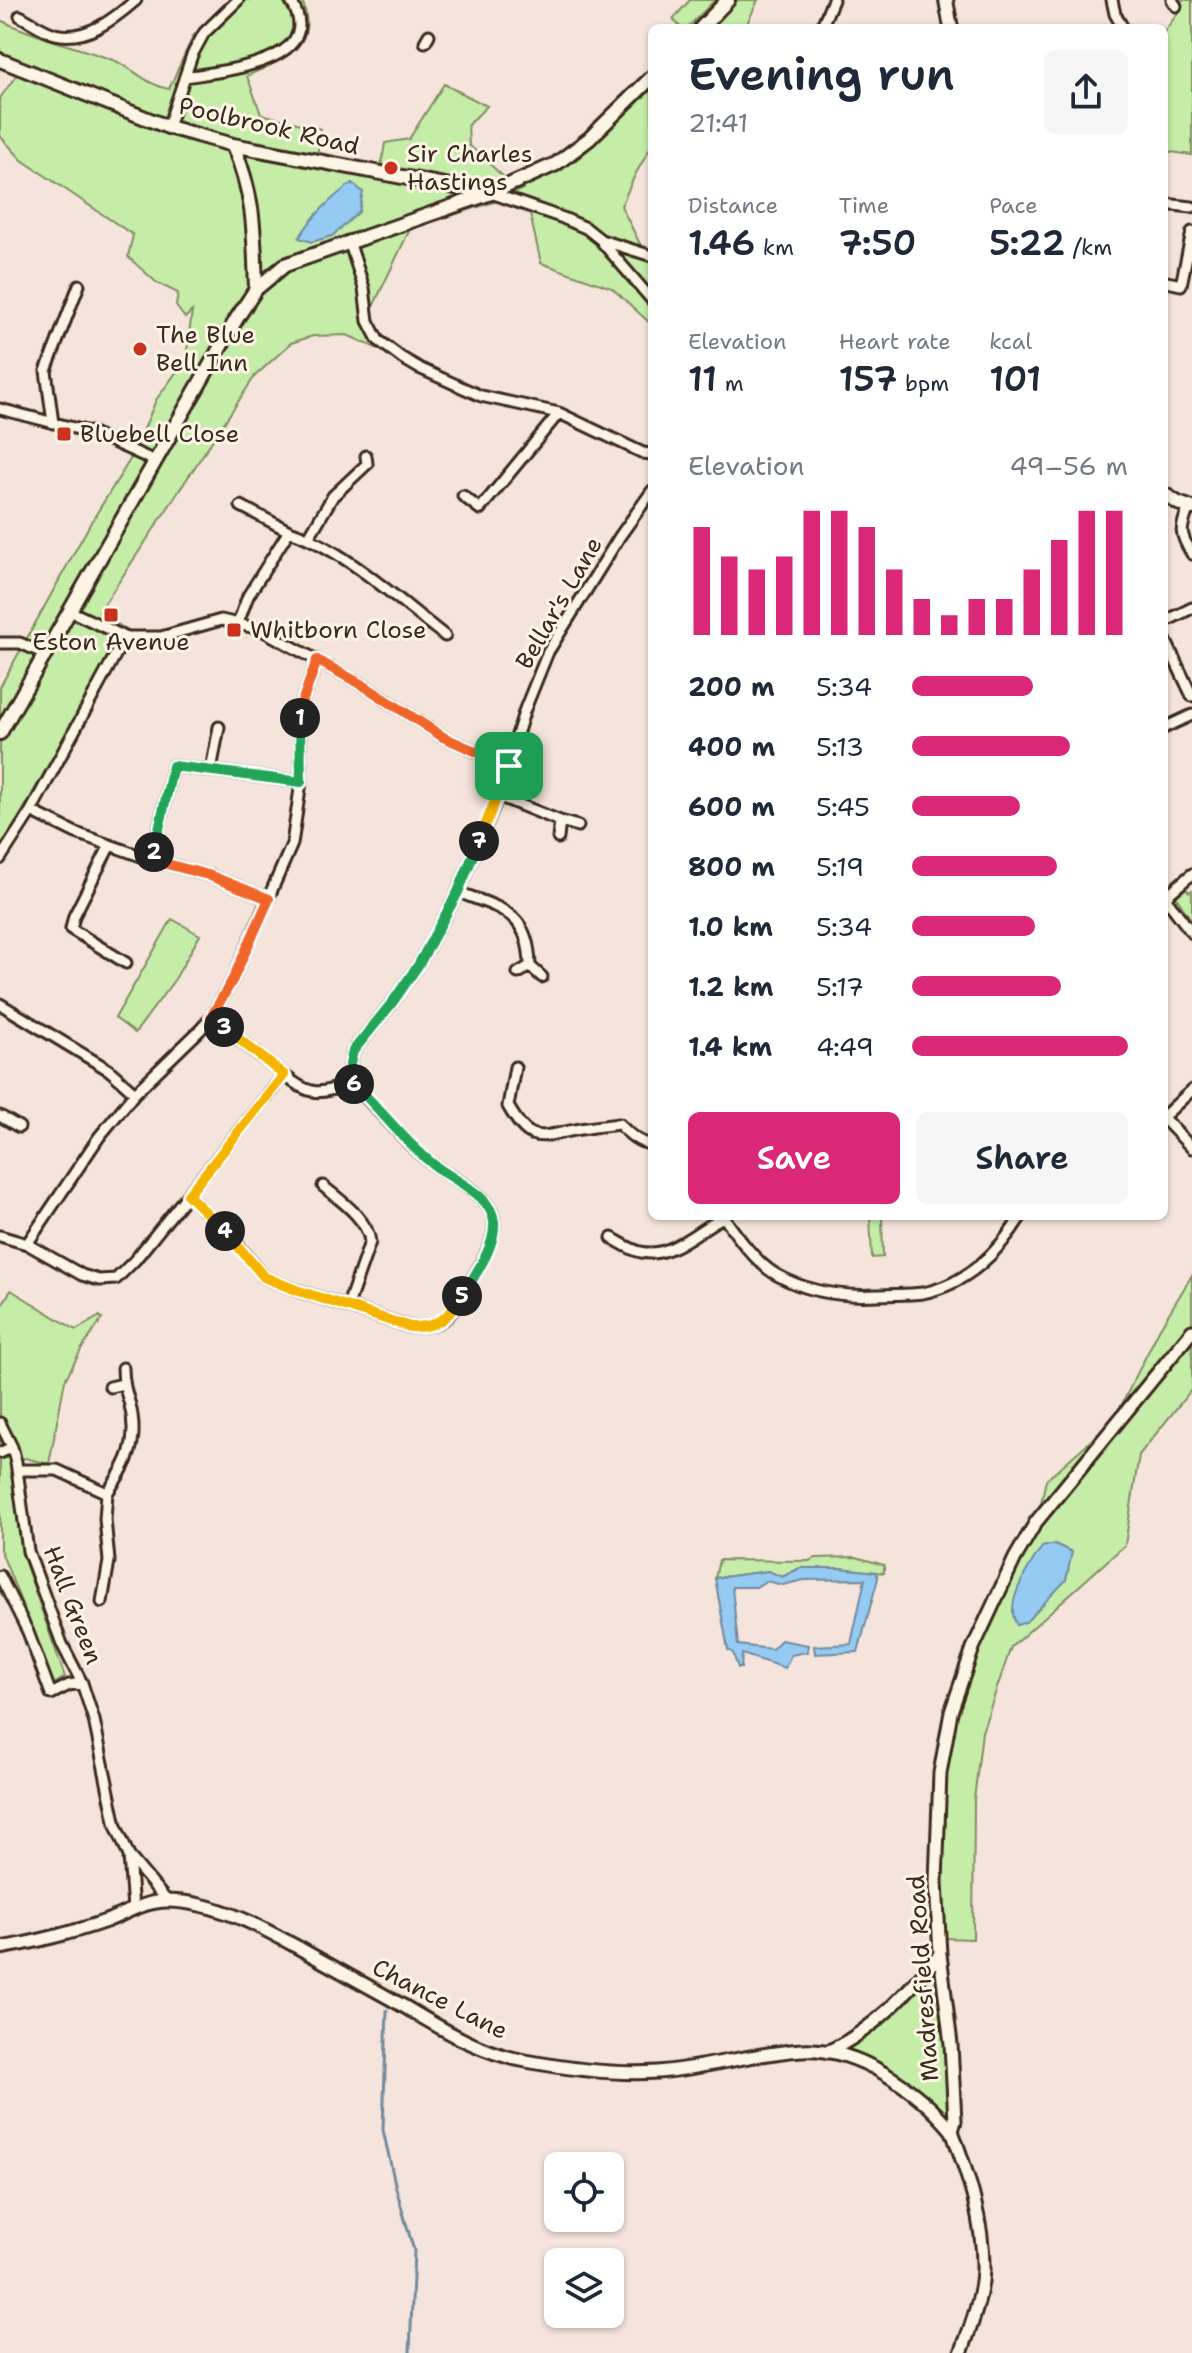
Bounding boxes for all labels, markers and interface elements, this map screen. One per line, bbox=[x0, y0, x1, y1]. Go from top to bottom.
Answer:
text: Evening run bbox=[688, 45, 955, 104]
button: share bbox=[1044, 50, 1128, 134]
street label: Poolbrook Road bbox=[175, 90, 363, 162]
text: 21:41 bbox=[688, 105, 748, 140]
place label: Sir Charles Hastings bbox=[407, 138, 533, 198]
marker: Sir Charles Hastings bbox=[382, 159, 400, 177]
text: Distance bbox=[688, 191, 778, 220]
text: Time bbox=[839, 191, 889, 220]
text: Pace bbox=[989, 191, 1038, 220]
text: 1.46 bbox=[688, 220, 755, 266]
text: 7:50 bbox=[839, 220, 916, 266]
text: 5:22 bbox=[989, 220, 1065, 266]
text: km bbox=[755, 233, 794, 262]
text: /km bbox=[1065, 233, 1112, 262]
place label: The Blue Bell Inn bbox=[156, 319, 255, 379]
text: Elevation bbox=[688, 327, 786, 356]
text: Heart rate bbox=[839, 327, 951, 356]
text: kcal bbox=[989, 327, 1032, 356]
marker: The Blue Bell Inn bbox=[131, 340, 149, 358]
text: 11 bbox=[688, 356, 717, 402]
text: 157 bbox=[839, 356, 897, 402]
text: 101 bbox=[989, 356, 1041, 402]
text: m bbox=[717, 369, 744, 398]
text: bpm bbox=[897, 369, 949, 398]
place label: Bluebell Close bbox=[80, 418, 239, 450]
marker: Bluebell Close bbox=[55, 425, 73, 443]
text: Elevation bbox=[688, 448, 804, 483]
text: 49–56 m bbox=[1010, 448, 1128, 483]
street label: Bellar's Lane bbox=[508, 531, 610, 675]
marker: Eston Avenue bbox=[102, 606, 120, 624]
place label: Whitborn Close bbox=[250, 614, 427, 646]
marker: Whitborn Close bbox=[225, 621, 243, 639]
place label: Eston Avenue bbox=[32, 626, 190, 658]
text: 200 m bbox=[688, 669, 775, 704]
text: 5:34 bbox=[816, 669, 872, 704]
pin: 1 bbox=[280, 698, 320, 738]
text: 1 bbox=[295, 703, 305, 732]
text: 400 m bbox=[688, 729, 775, 764]
text: 5:13 bbox=[816, 729, 864, 764]
pin bbox=[475, 732, 543, 800]
icon: arrive bbox=[487, 744, 531, 788]
text: 600 m bbox=[688, 789, 775, 824]
text: 5:45 bbox=[816, 789, 870, 824]
pin: 7 bbox=[459, 821, 499, 861]
text: 7 bbox=[471, 826, 487, 855]
pin: 2 bbox=[134, 832, 174, 872]
text: 2 bbox=[146, 837, 162, 866]
text: 800 m bbox=[688, 849, 775, 884]
text: 5:19 bbox=[816, 849, 864, 884]
text: 1.0 km bbox=[688, 909, 773, 944]
text: 5:34 bbox=[816, 909, 872, 944]
text: 1.2 km bbox=[688, 969, 773, 1004]
text: 5:17 bbox=[816, 969, 864, 1004]
pin: 3 bbox=[204, 1007, 244, 1047]
text: 3 bbox=[216, 1012, 232, 1041]
text: 1.4 km bbox=[688, 1029, 772, 1064]
text: 4:49 bbox=[816, 1029, 874, 1064]
pin: 6 bbox=[334, 1064, 374, 1104]
text: 6 bbox=[346, 1069, 362, 1098]
button: Save bbox=[688, 1112, 900, 1204]
button: Share bbox=[916, 1112, 1128, 1204]
pin: 4 bbox=[205, 1211, 245, 1251]
text: 4 bbox=[217, 1216, 233, 1245]
pin: 5 bbox=[442, 1276, 482, 1316]
text: 5 bbox=[455, 1281, 469, 1310]
street label: Hall Green bbox=[36, 1541, 110, 1669]
street label: Madresfield Road bbox=[900, 1874, 946, 2082]
street label: Chance Lane bbox=[367, 1951, 513, 2047]
map controls bbox=[544, 2152, 624, 2328]
button: locate bbox=[544, 2152, 624, 2232]
button: layers bbox=[544, 2248, 624, 2328]

